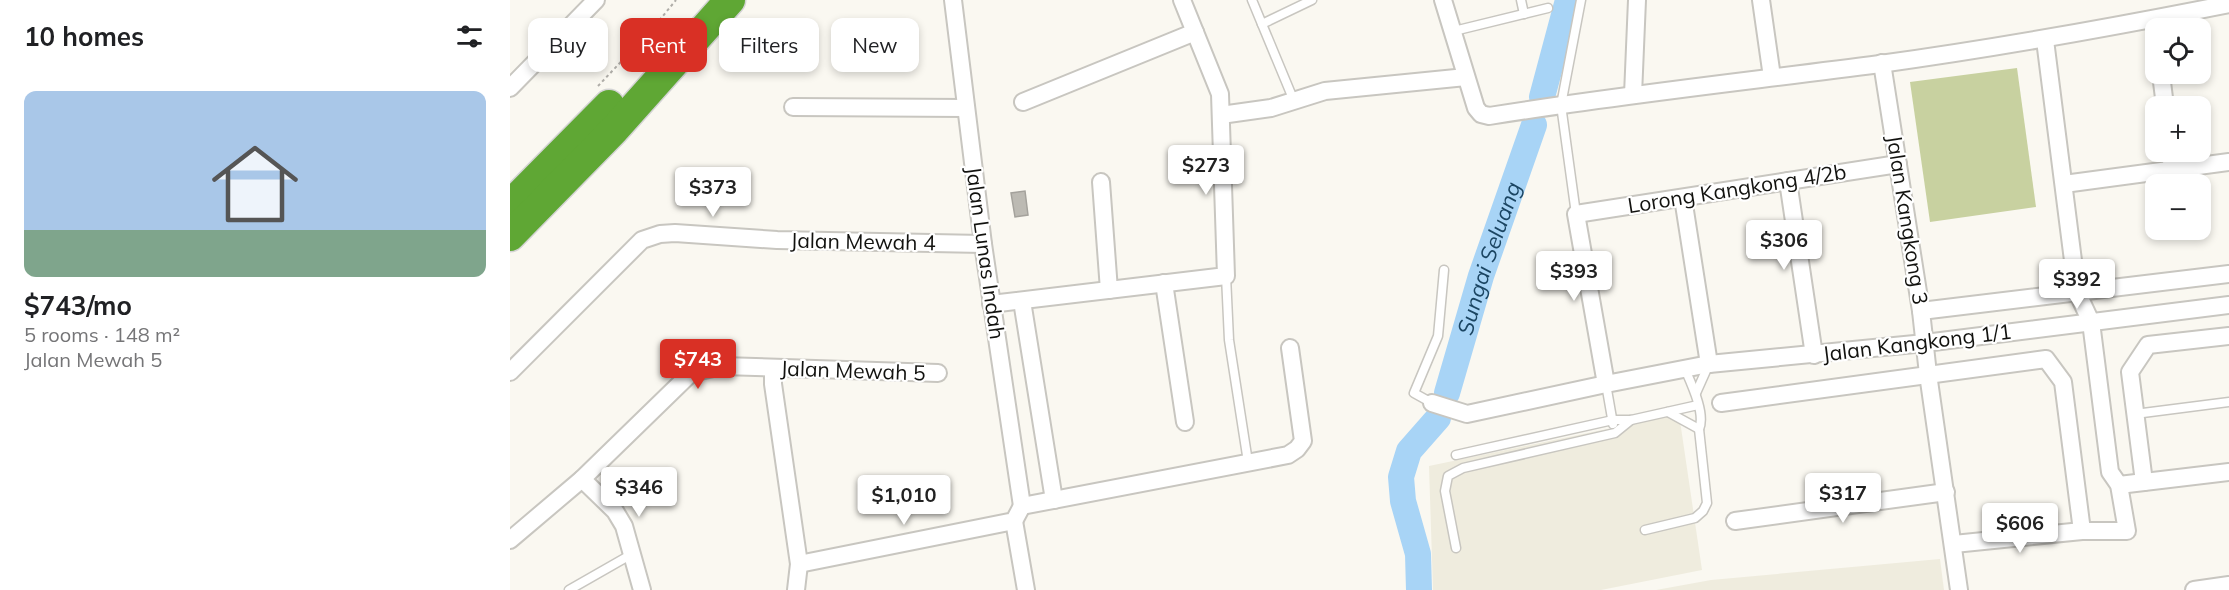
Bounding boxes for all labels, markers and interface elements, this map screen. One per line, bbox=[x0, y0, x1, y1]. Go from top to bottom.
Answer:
chip: Buy bbox=[528, 18, 608, 72]
chip: Rent bbox=[620, 18, 707, 72]
chip: Filters bbox=[719, 18, 819, 72]
chip: New bbox=[831, 18, 919, 72]
map controls bbox=[2145, 18, 2211, 240]
button: locate bbox=[2145, 18, 2211, 84]
text: 10 homes bbox=[24, 20, 144, 53]
icon: filters bbox=[453, 20, 486, 53]
button: + bbox=[2145, 96, 2211, 162]
icon: home bbox=[201, 130, 309, 238]
street label: Jalan Kangkong 3 bbox=[1882, 133, 1934, 307]
pin: $273 bbox=[1170, 145, 1242, 196]
text: $273 bbox=[1182, 152, 1230, 177]
street label: Lorong Kangkong 4/2b bbox=[1626, 158, 1848, 218]
street label: Jalan Lunas Indah bbox=[961, 165, 1011, 341]
pin: $373 bbox=[677, 167, 749, 218]
text: $373 bbox=[689, 174, 737, 199]
button: − bbox=[2145, 174, 2211, 240]
water label: Sungai Seluang bbox=[1451, 178, 1527, 338]
pin: $306 bbox=[1748, 220, 1820, 271]
street label: Jalan Mewah 4 bbox=[790, 227, 936, 255]
text: $306 bbox=[1760, 227, 1808, 252]
pin: $393 bbox=[1538, 251, 1610, 302]
text: $393 bbox=[1550, 258, 1598, 283]
pin: $392 bbox=[2041, 259, 2113, 310]
text: $392 bbox=[2053, 266, 2101, 291]
text: $743/mo bbox=[24, 289, 132, 322]
street label: Jalan Kangkong 1/1 bbox=[1821, 318, 2013, 366]
text: 5 rooms · 148 m² bbox=[24, 322, 180, 347]
pin: $743 bbox=[662, 339, 734, 390]
text: $743 bbox=[674, 346, 722, 371]
text: Jalan Mewah 5 bbox=[24, 347, 162, 372]
street label: Jalan Mewah 5 bbox=[780, 354, 926, 386]
pin: $346 bbox=[603, 467, 675, 518]
pin: $317 bbox=[1807, 473, 1879, 524]
text: $346 bbox=[615, 474, 663, 499]
pin: $1,010 bbox=[855, 475, 953, 526]
text: $317 bbox=[1819, 480, 1867, 505]
text: $1,010 bbox=[872, 482, 936, 507]
pin: $606 bbox=[1984, 503, 2056, 554]
text: $606 bbox=[1996, 510, 2044, 535]

